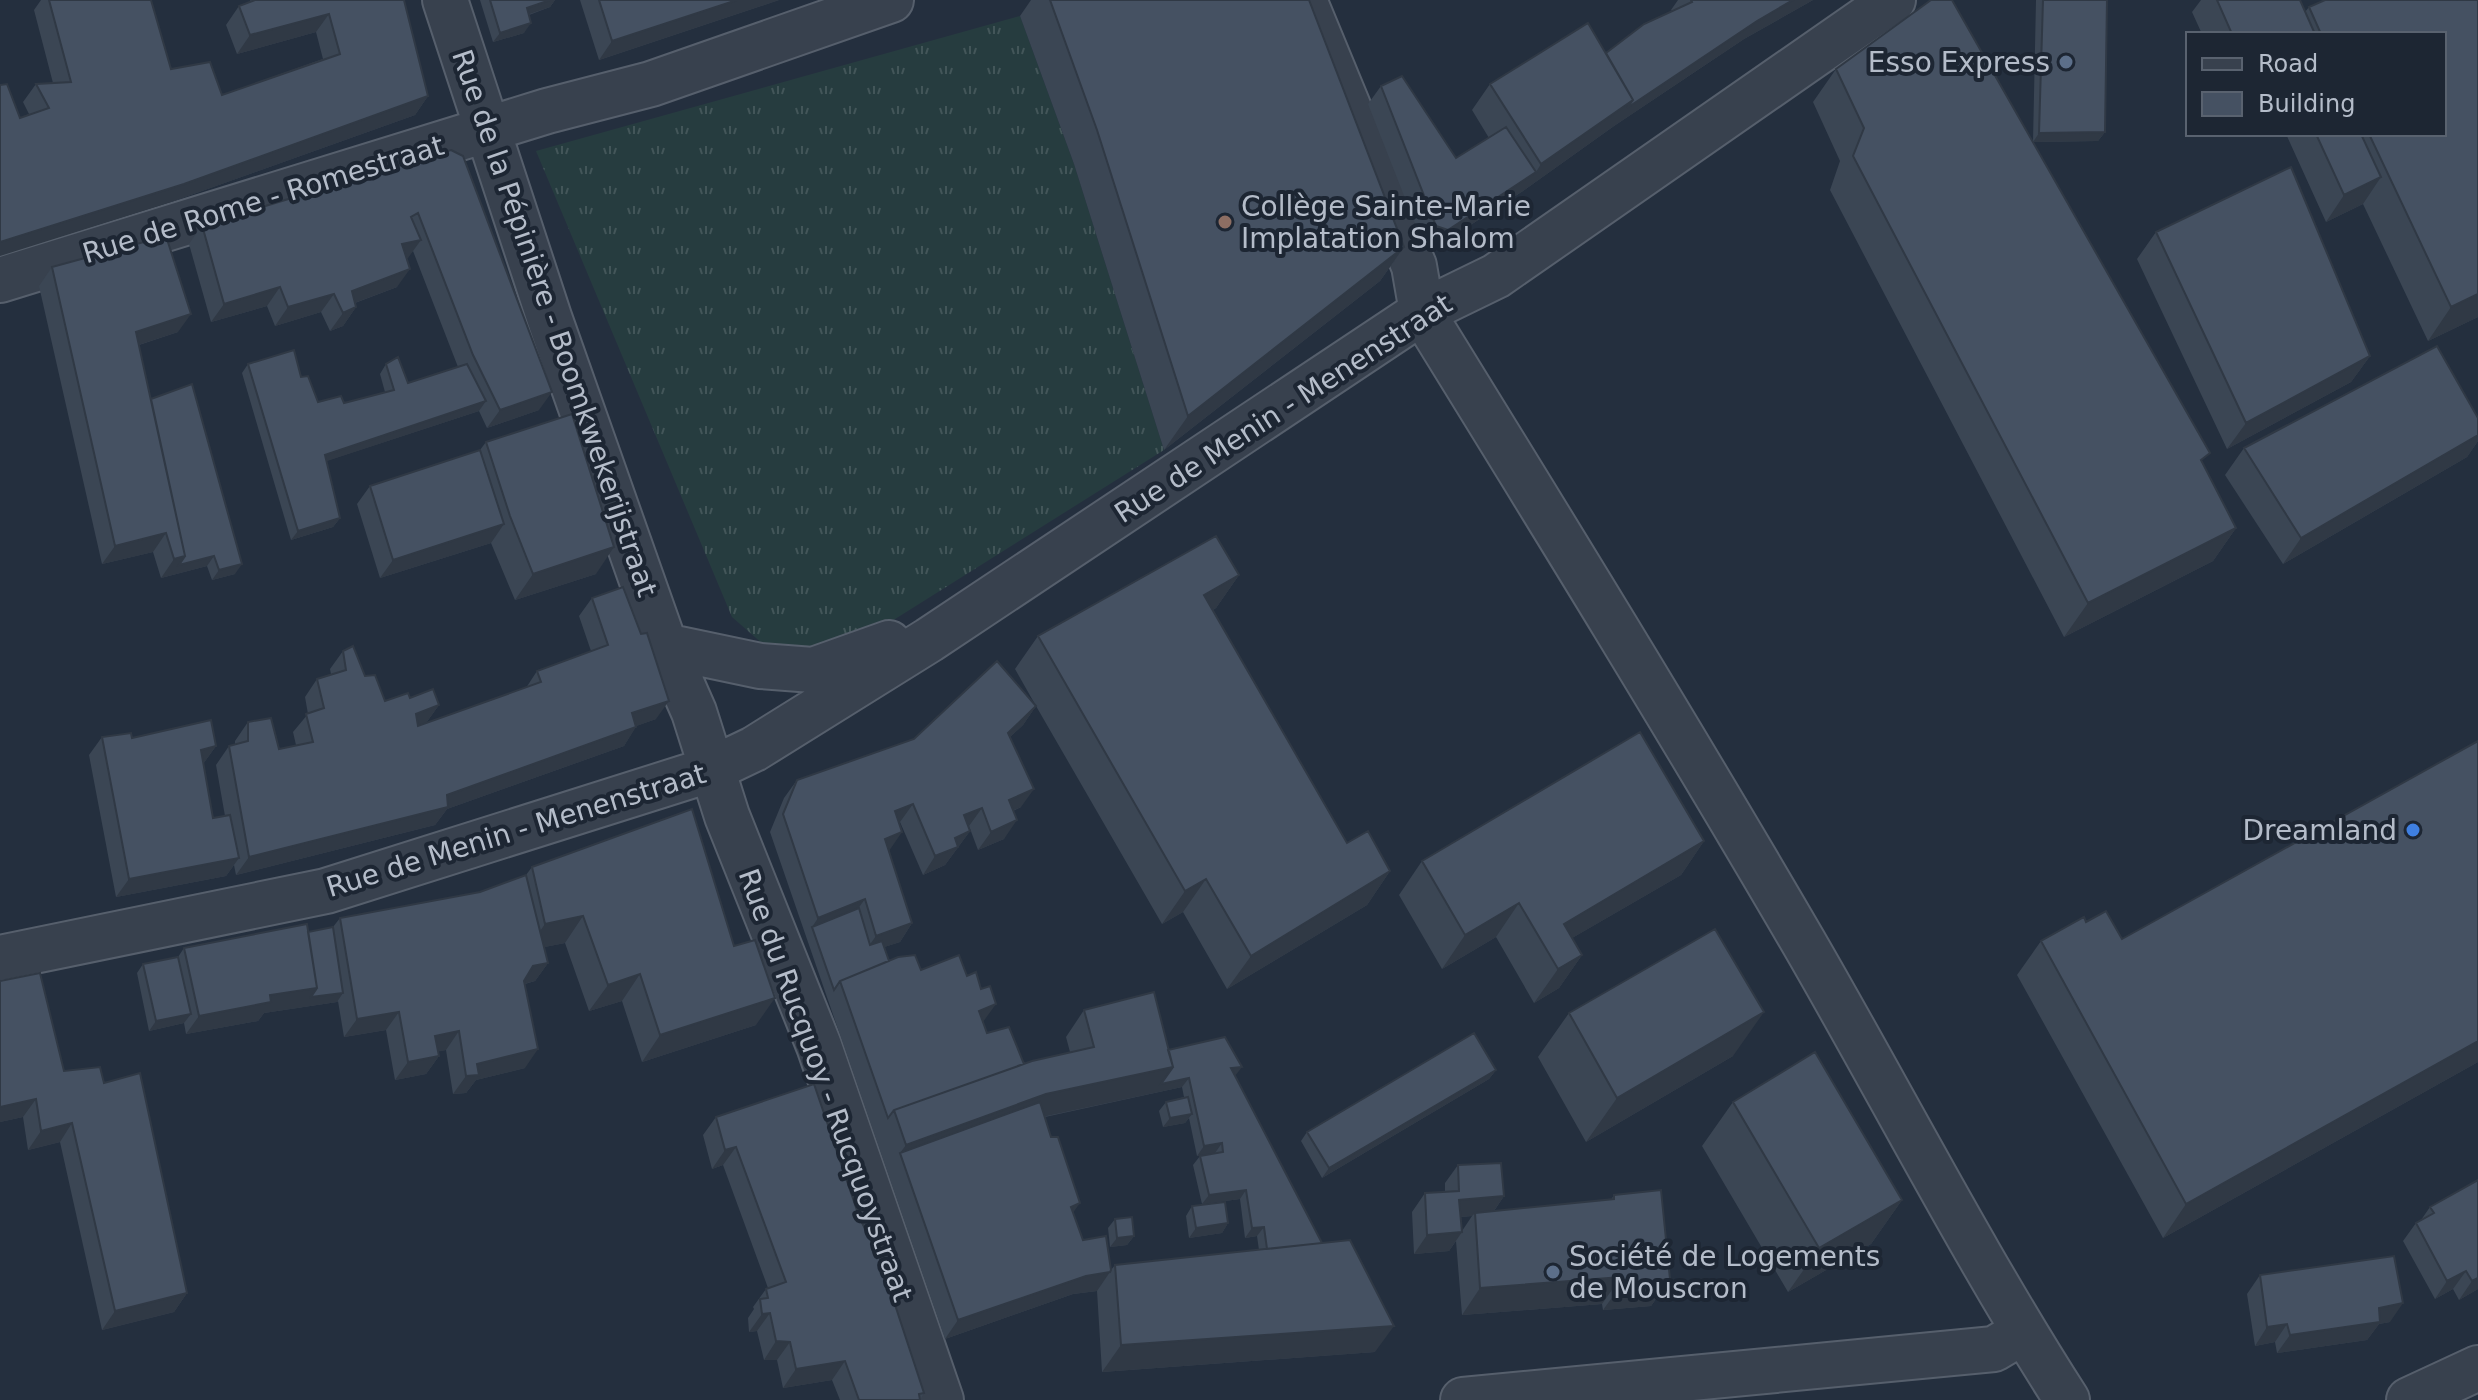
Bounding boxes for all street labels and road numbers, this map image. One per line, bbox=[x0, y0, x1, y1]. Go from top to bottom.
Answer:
street label: Rue de la Pépinière - Boomkwekerijstraat bbox=[445, 45, 664, 601]
street label: Rue de Rome - Romestraat bbox=[79, 129, 448, 270]
street label: Rue de Menin - Menenstraat bbox=[1109, 287, 1458, 530]
street label: Rue de Menin - Menenstraat bbox=[322, 757, 710, 904]
street label: Rue du Rucquoy - Rucquoystraat bbox=[732, 864, 919, 1306]

